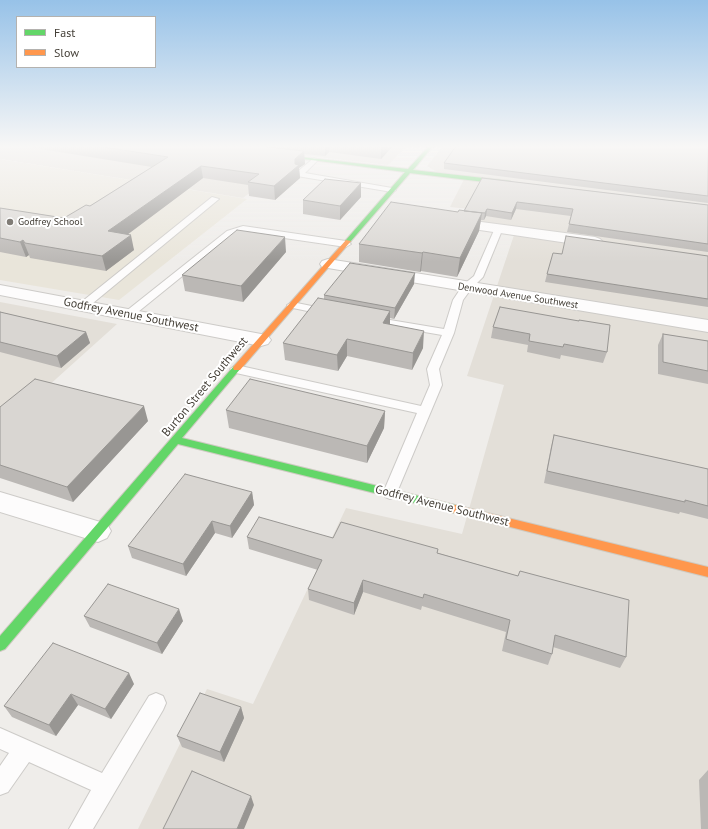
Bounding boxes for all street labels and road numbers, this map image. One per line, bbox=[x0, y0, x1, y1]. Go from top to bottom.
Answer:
street label: Denwood Avenue Southwest bbox=[457, 281, 579, 311]
street label: Godfrey Avenue Southwest bbox=[62, 295, 200, 335]
street label: Burton Street Southwest bbox=[159, 334, 251, 440]
street label: Godfrey Avenue Southwest bbox=[374, 482, 510, 530]

